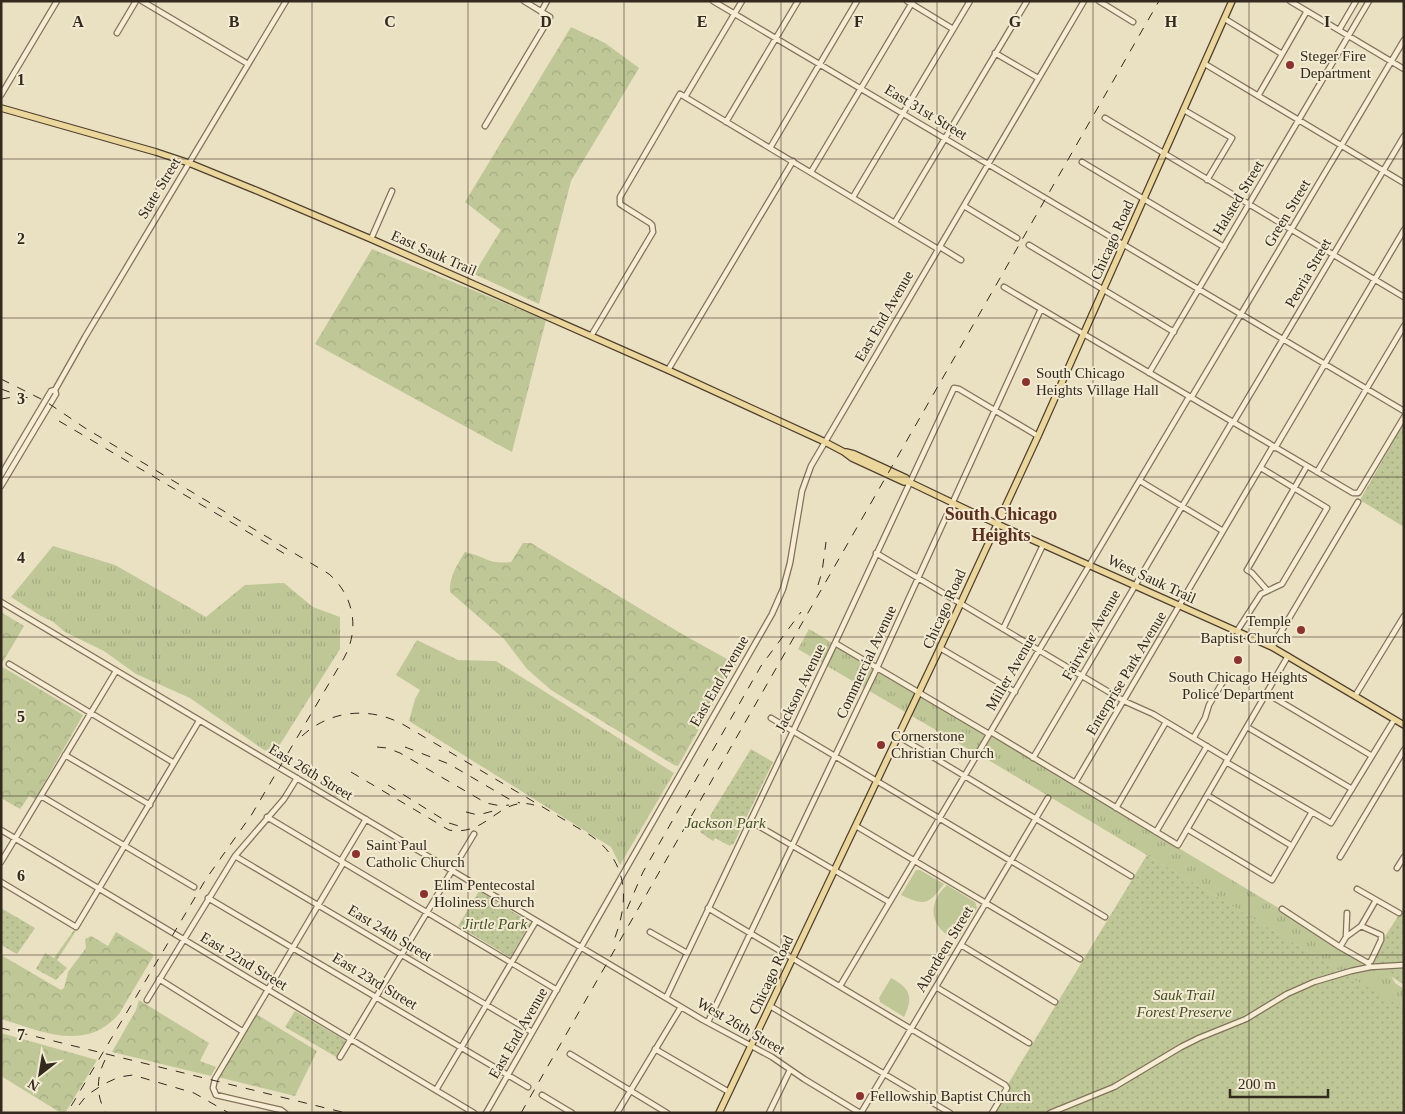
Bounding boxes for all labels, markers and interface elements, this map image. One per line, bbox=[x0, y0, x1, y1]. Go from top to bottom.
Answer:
text: A bbox=[72, 13, 84, 30]
text: B bbox=[229, 13, 240, 30]
text: C bbox=[384, 13, 396, 30]
text: D bbox=[540, 13, 552, 30]
text: E bbox=[697, 13, 707, 30]
text: F bbox=[854, 13, 864, 30]
text: G bbox=[1009, 13, 1022, 30]
text: H bbox=[1165, 13, 1178, 30]
text: I bbox=[1324, 13, 1330, 30]
place label: Steger Fire Department bbox=[1300, 48, 1372, 81]
marker: Steger Fire Department bbox=[1284, 59, 1296, 71]
text: 1 bbox=[17, 71, 25, 88]
street label: East 31st Street bbox=[882, 81, 971, 143]
street label: State Street bbox=[134, 154, 184, 222]
street label: Halsted Street bbox=[1209, 157, 1267, 238]
street label: Green Street bbox=[1261, 176, 1314, 249]
street label: Chicago Road bbox=[1087, 197, 1137, 282]
street label: East Sauk Trail bbox=[389, 227, 479, 279]
text: 2 bbox=[17, 230, 25, 247]
street label: Peoria Street bbox=[1282, 235, 1335, 310]
street label: East End Avenue bbox=[852, 267, 917, 364]
place label: South Chicago Heights Village Hall bbox=[1036, 365, 1159, 398]
marker: South Chicago Heights Village Hall bbox=[1020, 376, 1032, 388]
text: 3 bbox=[17, 390, 25, 407]
district label: South Chicago Heights bbox=[945, 504, 1057, 545]
text: 4 bbox=[17, 549, 25, 566]
street label: West Sauk Trail bbox=[1105, 552, 1199, 606]
street label: Chicago Road bbox=[919, 566, 969, 651]
street label: Fairview Avenue bbox=[1059, 587, 1124, 683]
street label: Commercial Avenue bbox=[833, 603, 899, 721]
street label: Enterprise Park Avenue bbox=[1083, 608, 1169, 738]
place label: Temple Baptist Church bbox=[1201, 613, 1291, 646]
marker: Temple Baptist Church bbox=[1295, 624, 1307, 636]
street label: Miller Avenue bbox=[983, 630, 1040, 713]
street label: East End Avenue bbox=[687, 632, 752, 729]
street label: Jackson Avenue bbox=[772, 641, 828, 735]
marker: South Chicago Heights Police Department bbox=[1232, 654, 1244, 666]
place label: South Chicago Heights Police Department bbox=[1168, 669, 1308, 702]
text: 5 bbox=[17, 708, 25, 725]
place label: Cornerstone Christian Church bbox=[891, 728, 994, 761]
marker: Cornerstone Christian Church bbox=[875, 739, 887, 751]
street label: East 26th Street bbox=[266, 741, 357, 804]
park label: Jackson Park bbox=[684, 815, 766, 831]
place label: Saint Paul Catholic Church bbox=[366, 837, 465, 870]
marker: Saint Paul Catholic Church bbox=[350, 848, 362, 860]
text: 6 bbox=[17, 867, 25, 884]
place label: Elim Pentecostal Holiness Church bbox=[434, 877, 535, 910]
marker: Elim Pentecostal Holiness Church bbox=[418, 888, 430, 900]
street label: East 24th Street bbox=[345, 902, 436, 965]
street label: Aberdeen Street bbox=[912, 903, 976, 995]
park label: Jirtle Park bbox=[463, 916, 528, 932]
street label: East 22nd Street bbox=[198, 929, 291, 994]
street label: Chicago Road bbox=[746, 932, 797, 1017]
street label: East 23rd Street bbox=[330, 949, 421, 1013]
street label: East End Avenue bbox=[486, 984, 551, 1081]
park label: Sauk Trail Forest Preserve bbox=[1135, 987, 1232, 1020]
street label: West 26th Street bbox=[694, 994, 788, 1058]
text: 7 bbox=[17, 1026, 25, 1043]
north arrow bbox=[15, 1049, 65, 1099]
scale bar bbox=[1230, 1066, 1328, 1098]
text: N bbox=[25, 1076, 42, 1094]
text: 200 m bbox=[1238, 1076, 1276, 1092]
place label: Fellowship Baptist Church bbox=[870, 1088, 1031, 1104]
marker: Fellowship Baptist Church bbox=[854, 1090, 866, 1102]

